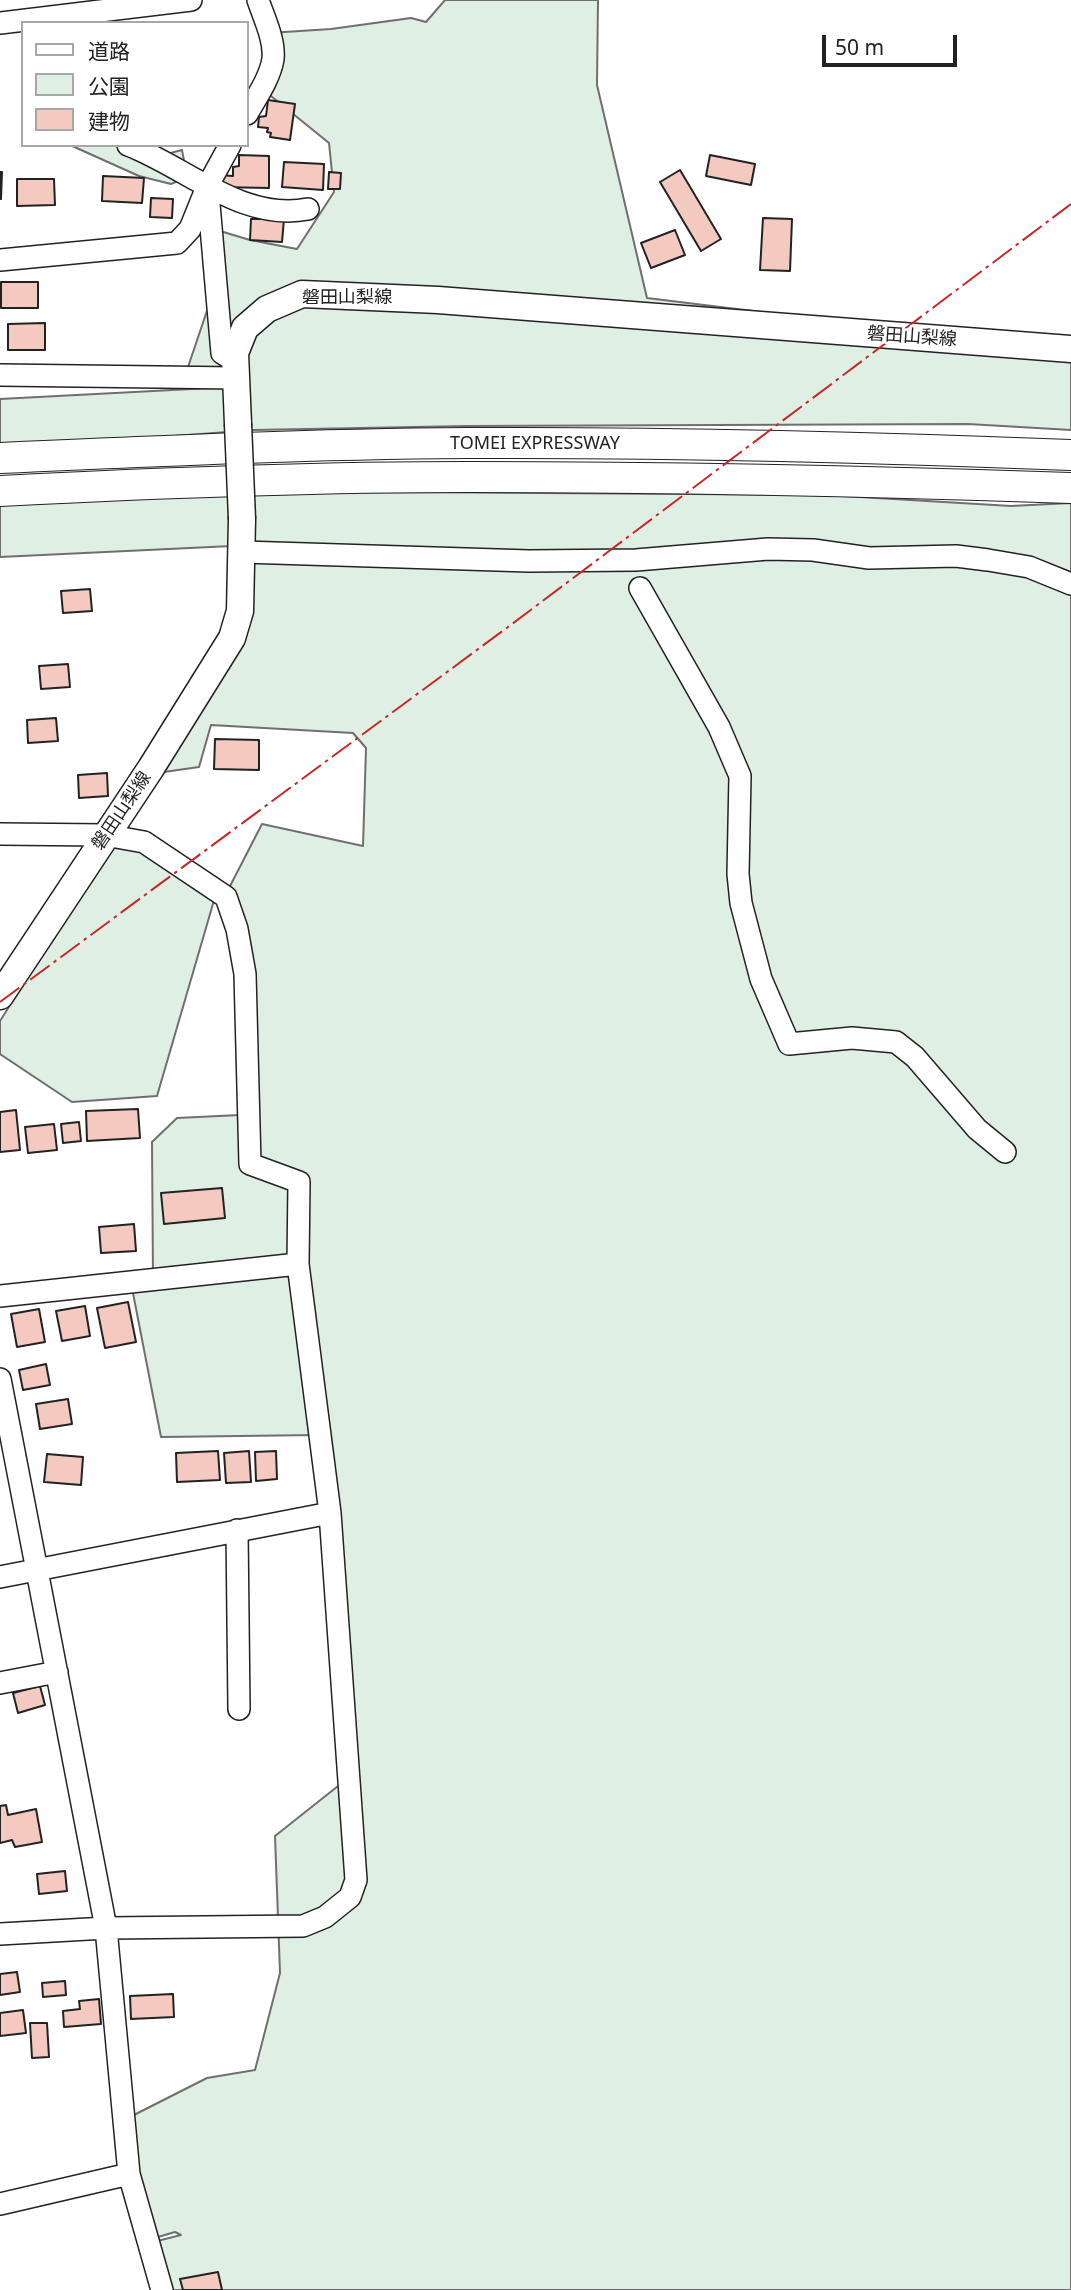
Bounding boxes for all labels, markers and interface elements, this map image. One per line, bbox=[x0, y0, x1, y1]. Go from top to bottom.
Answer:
legend bbox=[21, 21, 248, 147]
scale bar bbox=[826, 21, 961, 65]
text: 50 m bbox=[835, 33, 884, 61]
text: 道路 bbox=[88, 37, 130, 65]
text: 公園 bbox=[88, 72, 130, 100]
text: 建物 bbox=[88, 107, 130, 135]
street label: 磐田山梨線 bbox=[302, 287, 392, 309]
street label: 磐田山梨線 bbox=[866, 323, 958, 351]
street label: TOMEI EXPRESSWAY bbox=[450, 433, 620, 455]
street label: 磐田山梨線 bbox=[88, 768, 156, 854]

